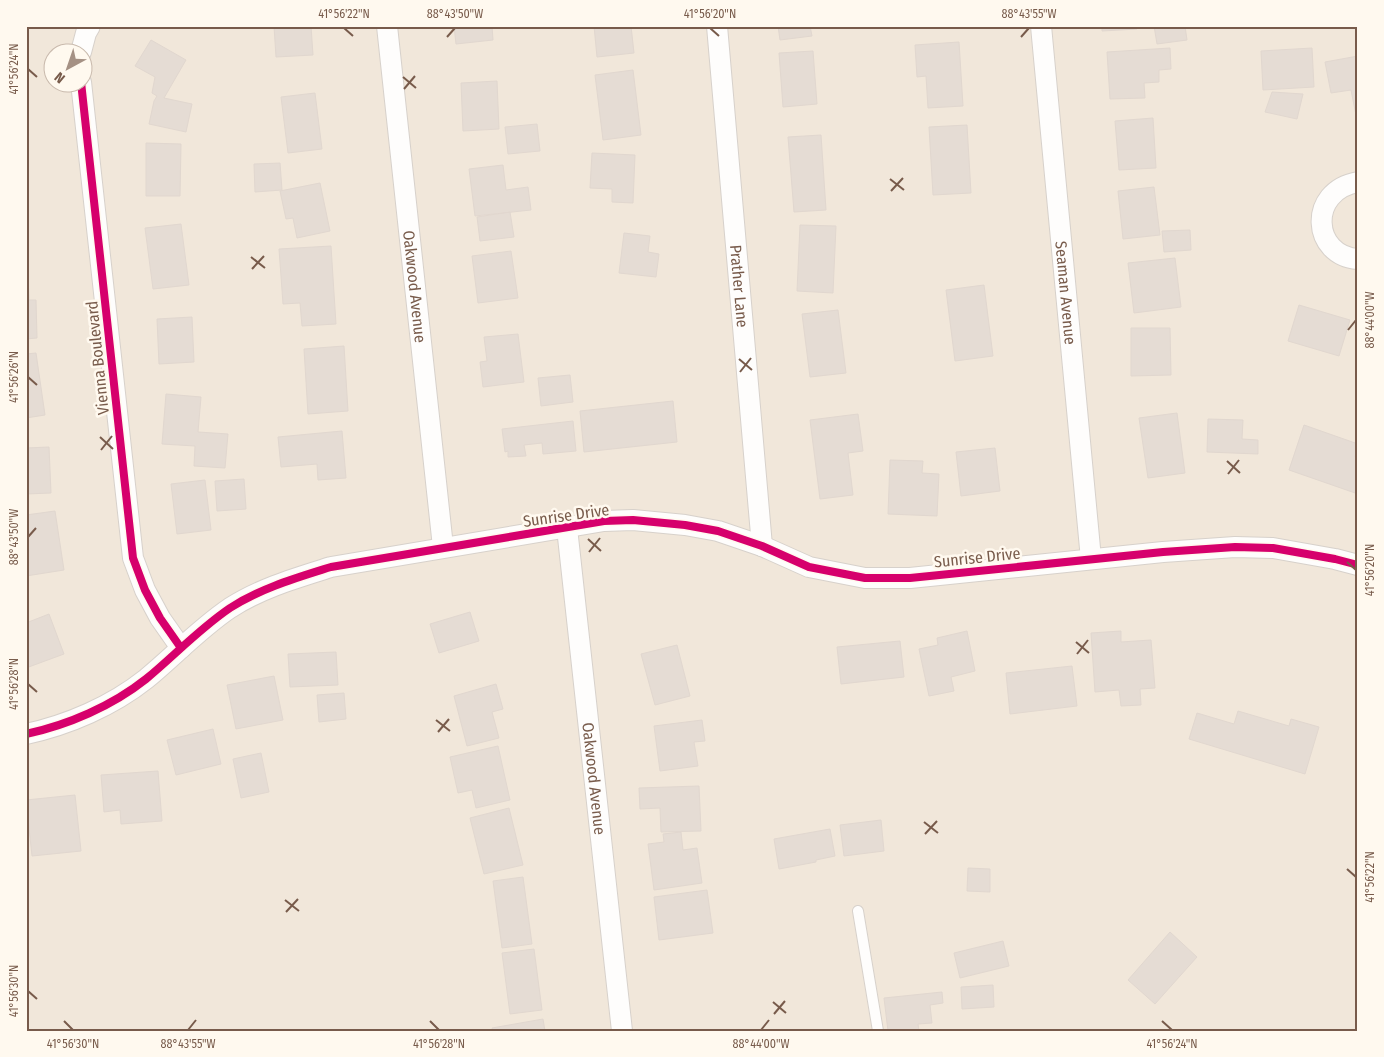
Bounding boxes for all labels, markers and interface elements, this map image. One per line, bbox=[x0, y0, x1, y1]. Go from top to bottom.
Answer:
text: 41°56'22"N bbox=[318, 7, 370, 21]
text: 88°43'50"W bbox=[427, 7, 483, 21]
text: 41°56'20"N bbox=[684, 7, 736, 21]
text: 88°43'55"W bbox=[1001, 7, 1057, 21]
north arrow bbox=[42, 42, 92, 92]
text: 41°56'24"N bbox=[7, 43, 21, 95]
text: N bbox=[51, 68, 69, 87]
street label: Oakwood Avenue bbox=[399, 229, 430, 344]
street label: Seaman Avenue bbox=[1051, 240, 1080, 346]
street label: Prather Lane bbox=[726, 244, 752, 328]
text: 88°44'00"W bbox=[1363, 292, 1377, 348]
street label: Vienna Boulevard bbox=[82, 300, 113, 416]
text: 41°56'26"N bbox=[7, 351, 21, 403]
street label: Sunrise Drive bbox=[522, 500, 610, 531]
text: 88°43'50"W bbox=[7, 509, 21, 565]
street label: Sunrise Drive bbox=[933, 544, 1021, 571]
text: 41°56'20"N bbox=[1363, 544, 1377, 596]
text: 41°56'28"N bbox=[7, 658, 21, 710]
street label: Oakwood Avenue bbox=[578, 721, 609, 836]
text: 41°56'22"N bbox=[1363, 851, 1377, 903]
text: 41°56'30"N bbox=[7, 965, 21, 1017]
text: 41°56'30"N bbox=[47, 1037, 99, 1051]
text: 88°43'55"W bbox=[160, 1037, 216, 1051]
text: 41°56'28"N bbox=[413, 1037, 465, 1051]
text: 88°44'00"W bbox=[733, 1037, 789, 1051]
text: 41°56'24"N bbox=[1146, 1037, 1198, 1051]

